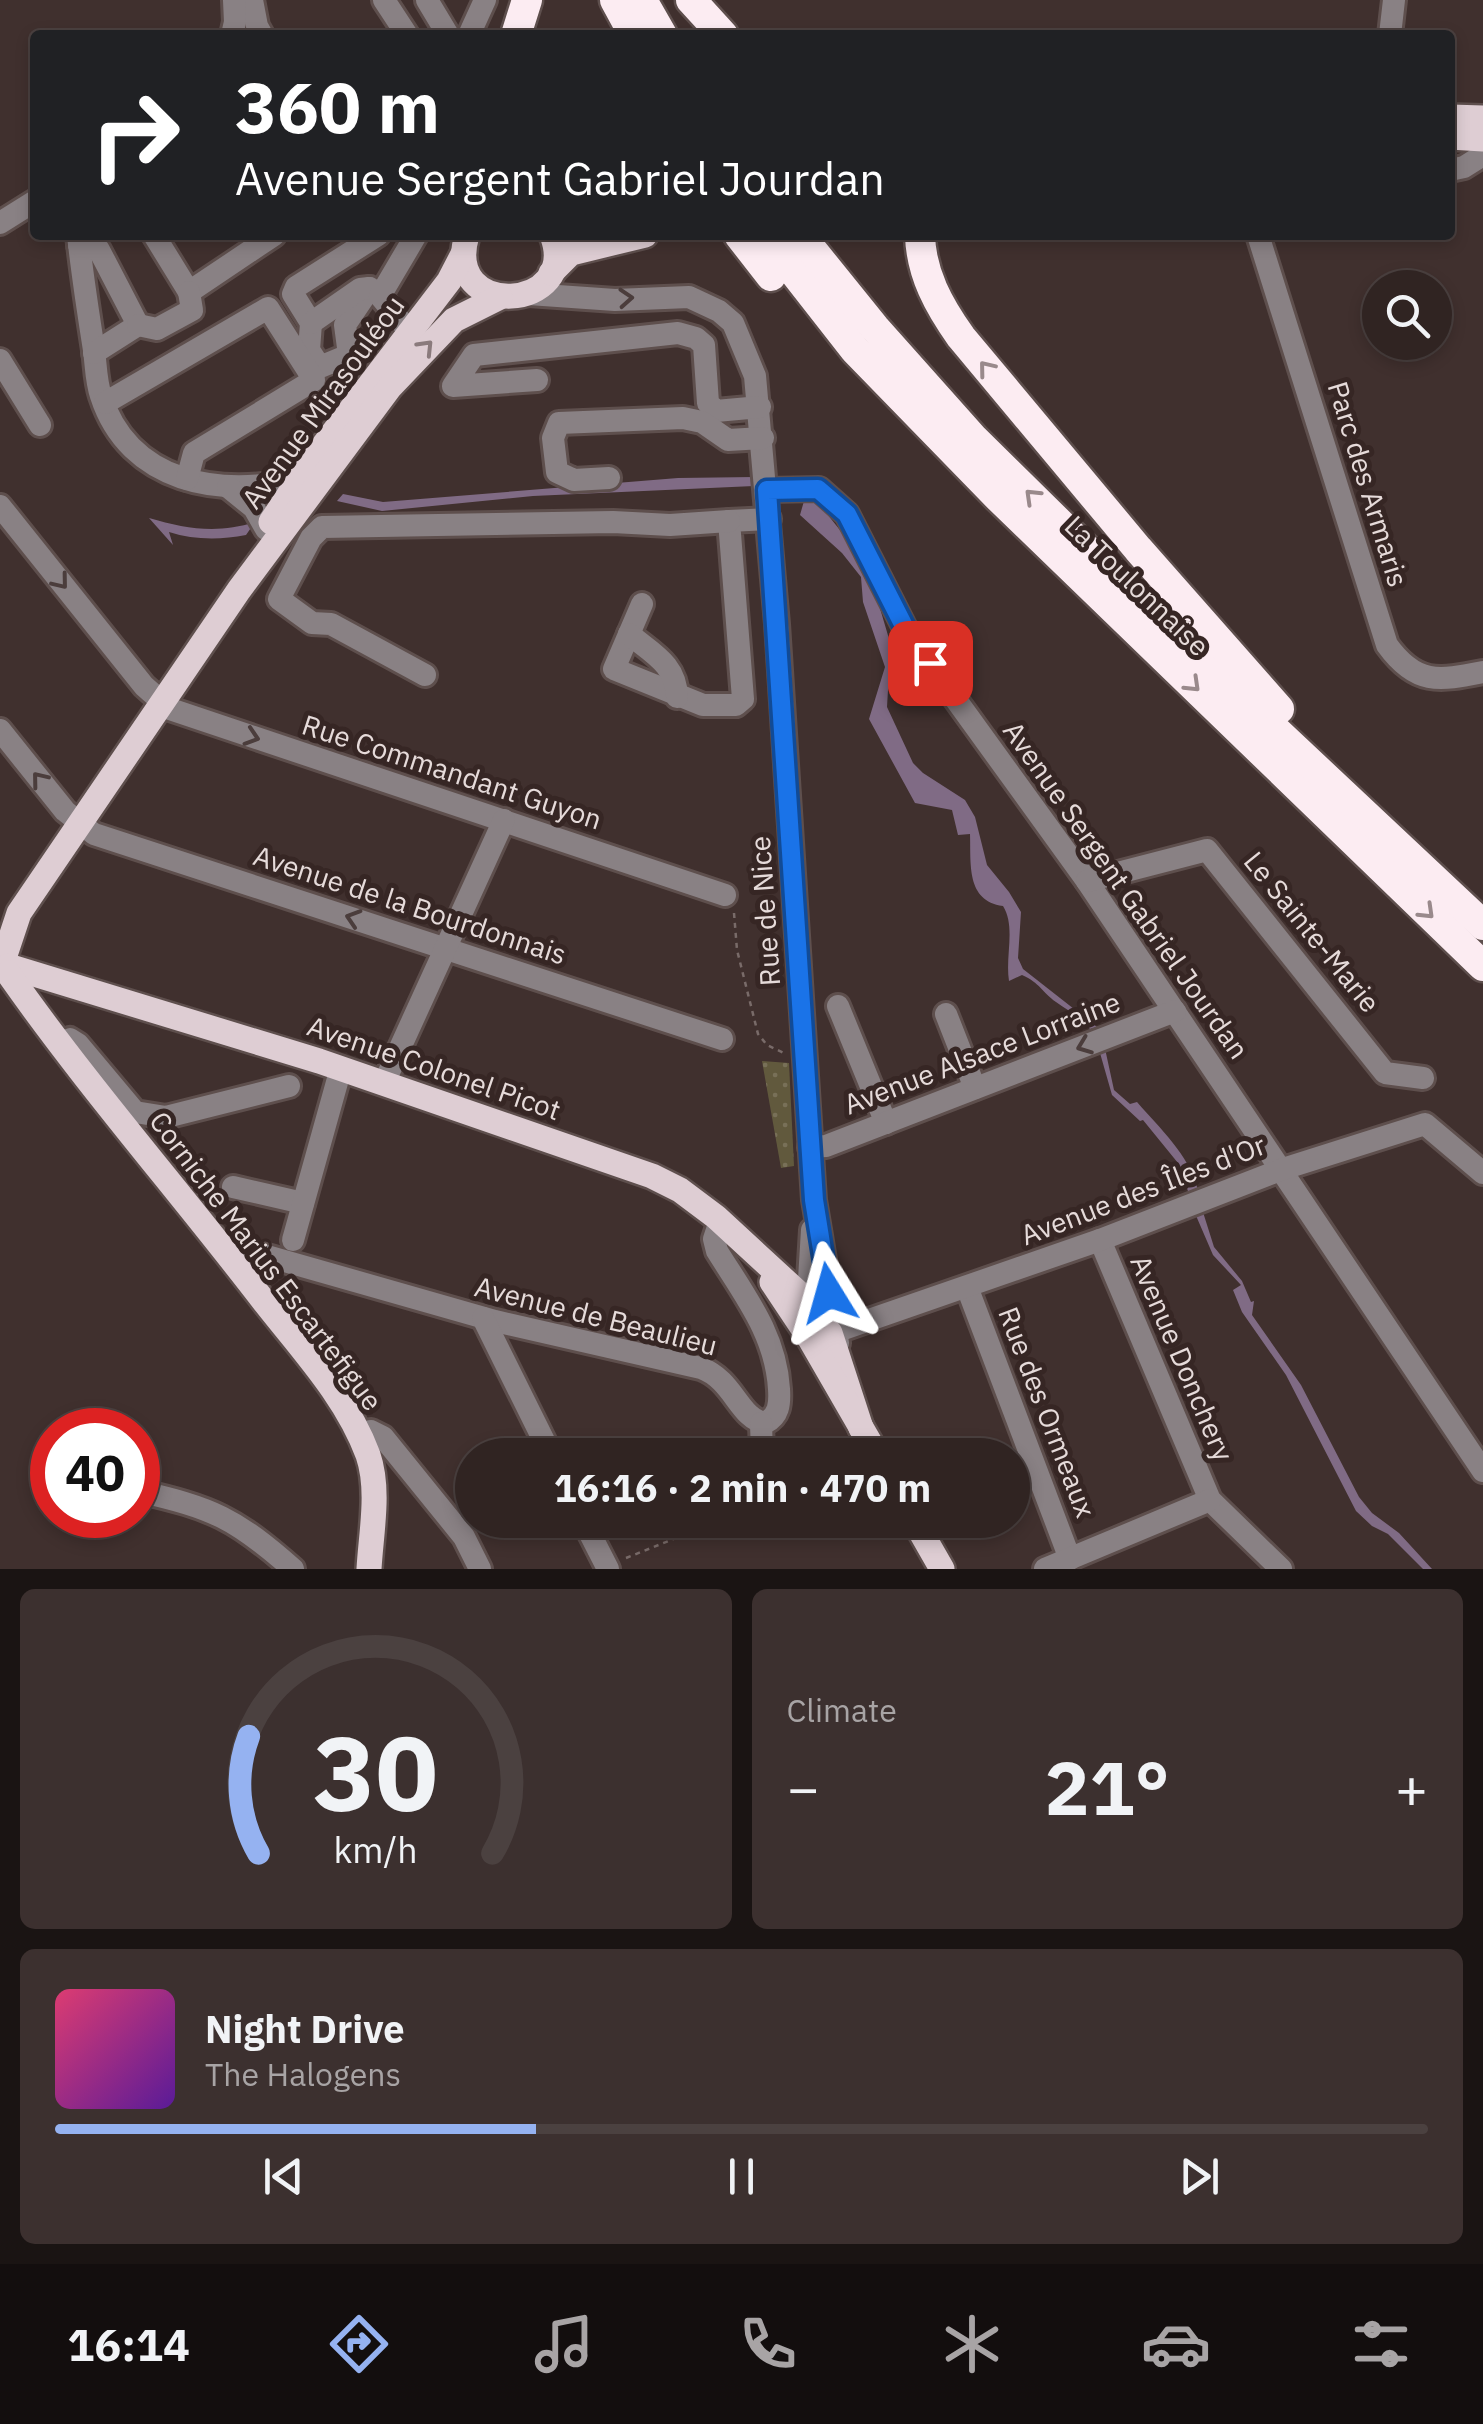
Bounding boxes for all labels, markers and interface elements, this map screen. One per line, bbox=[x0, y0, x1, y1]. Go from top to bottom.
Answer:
text: 360 m bbox=[235, 61, 440, 152]
icon: right bbox=[70, 70, 200, 200]
text: Avenue Sergent Gabriel Jourdan bbox=[235, 149, 885, 207]
map controls bbox=[1362, 270, 1452, 360]
button: search bbox=[1362, 270, 1452, 360]
street label: Avenue Mirasouléou bbox=[233, 288, 412, 516]
one-way arrow bbox=[619, 288, 635, 310]
one-way arrow bbox=[415, 340, 433, 358]
one-way arrow bbox=[980, 361, 998, 379]
street label: Parc des Armaris bbox=[1320, 377, 1417, 591]
one-way arrow bbox=[1026, 490, 1044, 508]
street label: La Toulonnaise bbox=[1057, 507, 1218, 664]
one-way arrow bbox=[49, 571, 67, 589]
pin bbox=[888, 621, 973, 706]
icon: arrive bbox=[903, 636, 958, 691]
one-way arrow bbox=[1182, 674, 1200, 692]
street label: Rue Commandant Guyon bbox=[298, 706, 607, 837]
street label: Avenue Sergent Gabriel Jourdan bbox=[995, 714, 1258, 1066]
one-way arrow bbox=[243, 726, 260, 746]
one-way arrow bbox=[33, 772, 51, 790]
street label: Rue de Nice bbox=[741, 835, 788, 987]
street label: Avenue de la Bourdonnais bbox=[249, 836, 571, 973]
street label: Le Sainte-Marie bbox=[1236, 844, 1389, 1020]
one-way arrow bbox=[1415, 900, 1433, 918]
one-way arrow bbox=[345, 910, 362, 930]
street label: Avenue Alsace Lorraine bbox=[838, 983, 1125, 1122]
street label: Avenue Colonel Picot bbox=[303, 1007, 566, 1128]
one-way arrow bbox=[1077, 1034, 1094, 1055]
street label: Corniche Marius Escartefigue bbox=[142, 1104, 391, 1418]
street label: Avenue des Îles d'Or bbox=[1015, 1126, 1270, 1253]
position arrow bbox=[777, 1241, 881, 1345]
street label: Avenue Donchery bbox=[1122, 1249, 1243, 1466]
street label: Avenue de Beaulieu bbox=[471, 1267, 721, 1364]
street label: Rue des Ormeaux bbox=[990, 1301, 1105, 1522]
speed limit sign: 40 bbox=[30, 1408, 160, 1538]
text: 16:16 · 2 min · 470 m bbox=[554, 1463, 931, 1512]
text: Climate bbox=[787, 1689, 897, 1731]
text: 30 bbox=[313, 1704, 438, 1840]
text: 21° bbox=[1045, 1738, 1170, 1836]
text: − bbox=[787, 1752, 820, 1823]
text: + bbox=[1395, 1752, 1428, 1823]
text: km/h bbox=[334, 1826, 418, 1873]
text: Night Drive bbox=[205, 2004, 405, 2053]
text: The Halogens bbox=[205, 2053, 401, 2095]
icon: previous bbox=[256, 2149, 311, 2204]
icon: pause bbox=[714, 2149, 769, 2204]
icon: next bbox=[1172, 2149, 1227, 2204]
icon: directions bbox=[324, 2309, 394, 2379]
icon: music bbox=[529, 2309, 599, 2379]
icon: phone bbox=[733, 2309, 803, 2379]
icon: climate bbox=[937, 2309, 1007, 2379]
icon: car bbox=[1141, 2309, 1211, 2379]
icon: filters bbox=[1346, 2309, 1416, 2379]
text: 16:14 bbox=[67, 2315, 190, 2373]

